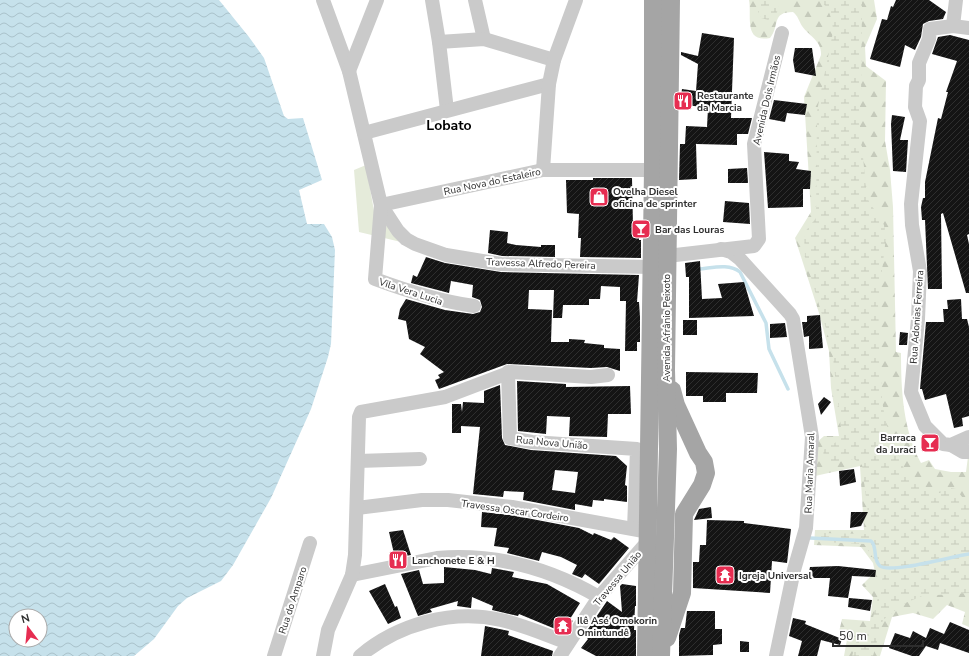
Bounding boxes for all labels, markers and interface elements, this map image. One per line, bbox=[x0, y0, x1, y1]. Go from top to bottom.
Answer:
street label: Avenida Dois Irmãos bbox=[750, 54, 784, 147]
place label: Restaurante da Marcia bbox=[697, 89, 754, 115]
restaurant icon: Restaurante da Marcia bbox=[672, 90, 694, 112]
district label: Lobato bbox=[426, 116, 472, 135]
street label: Rua Nova do Estaleiro bbox=[442, 165, 542, 199]
place label: Ovelha Diesel oficina de sprinter bbox=[613, 185, 697, 211]
shop icon: Ovelha Diesel oficina de sprinter bbox=[588, 186, 610, 208]
bar icon: Bar das Louras bbox=[630, 218, 652, 240]
place label: Bar das Louras bbox=[655, 223, 724, 237]
street label: Travessa Alfredo Pereira bbox=[486, 255, 596, 273]
street label: Rua Adonias Ferreira bbox=[907, 270, 927, 364]
street label: Avenida Afrânio Peixoto bbox=[660, 274, 674, 382]
street label: Vila Vera Lucia bbox=[376, 275, 444, 309]
place label: Barraca da Juraci bbox=[876, 431, 916, 457]
street label: Rua Maria Amaral bbox=[802, 432, 818, 514]
bar icon: Barraca da Juraci bbox=[919, 432, 941, 454]
street label: Rua Nova União bbox=[515, 433, 589, 453]
street label: Travessa Oscar Cordeiro bbox=[460, 497, 570, 526]
street label: Travessa União bbox=[591, 548, 645, 609]
restaurant icon: Lanchonete E & H bbox=[387, 549, 409, 571]
place label: Lanchonete E & H bbox=[412, 554, 495, 568]
street label: Rua do Amparo bbox=[275, 564, 311, 636]
temple icon: Igreja Universal bbox=[714, 564, 736, 586]
place label: Igreja Universal bbox=[739, 569, 812, 583]
north arrow bbox=[8, 608, 48, 648]
text: N bbox=[19, 611, 31, 627]
place label: Ilê Asé Omokorin Omintundê bbox=[577, 614, 657, 640]
temple icon: Ilê Asé Omokorin Omintundê bbox=[552, 615, 574, 637]
scale bar bbox=[833, 622, 923, 648]
text: 50 m bbox=[839, 628, 867, 644]

